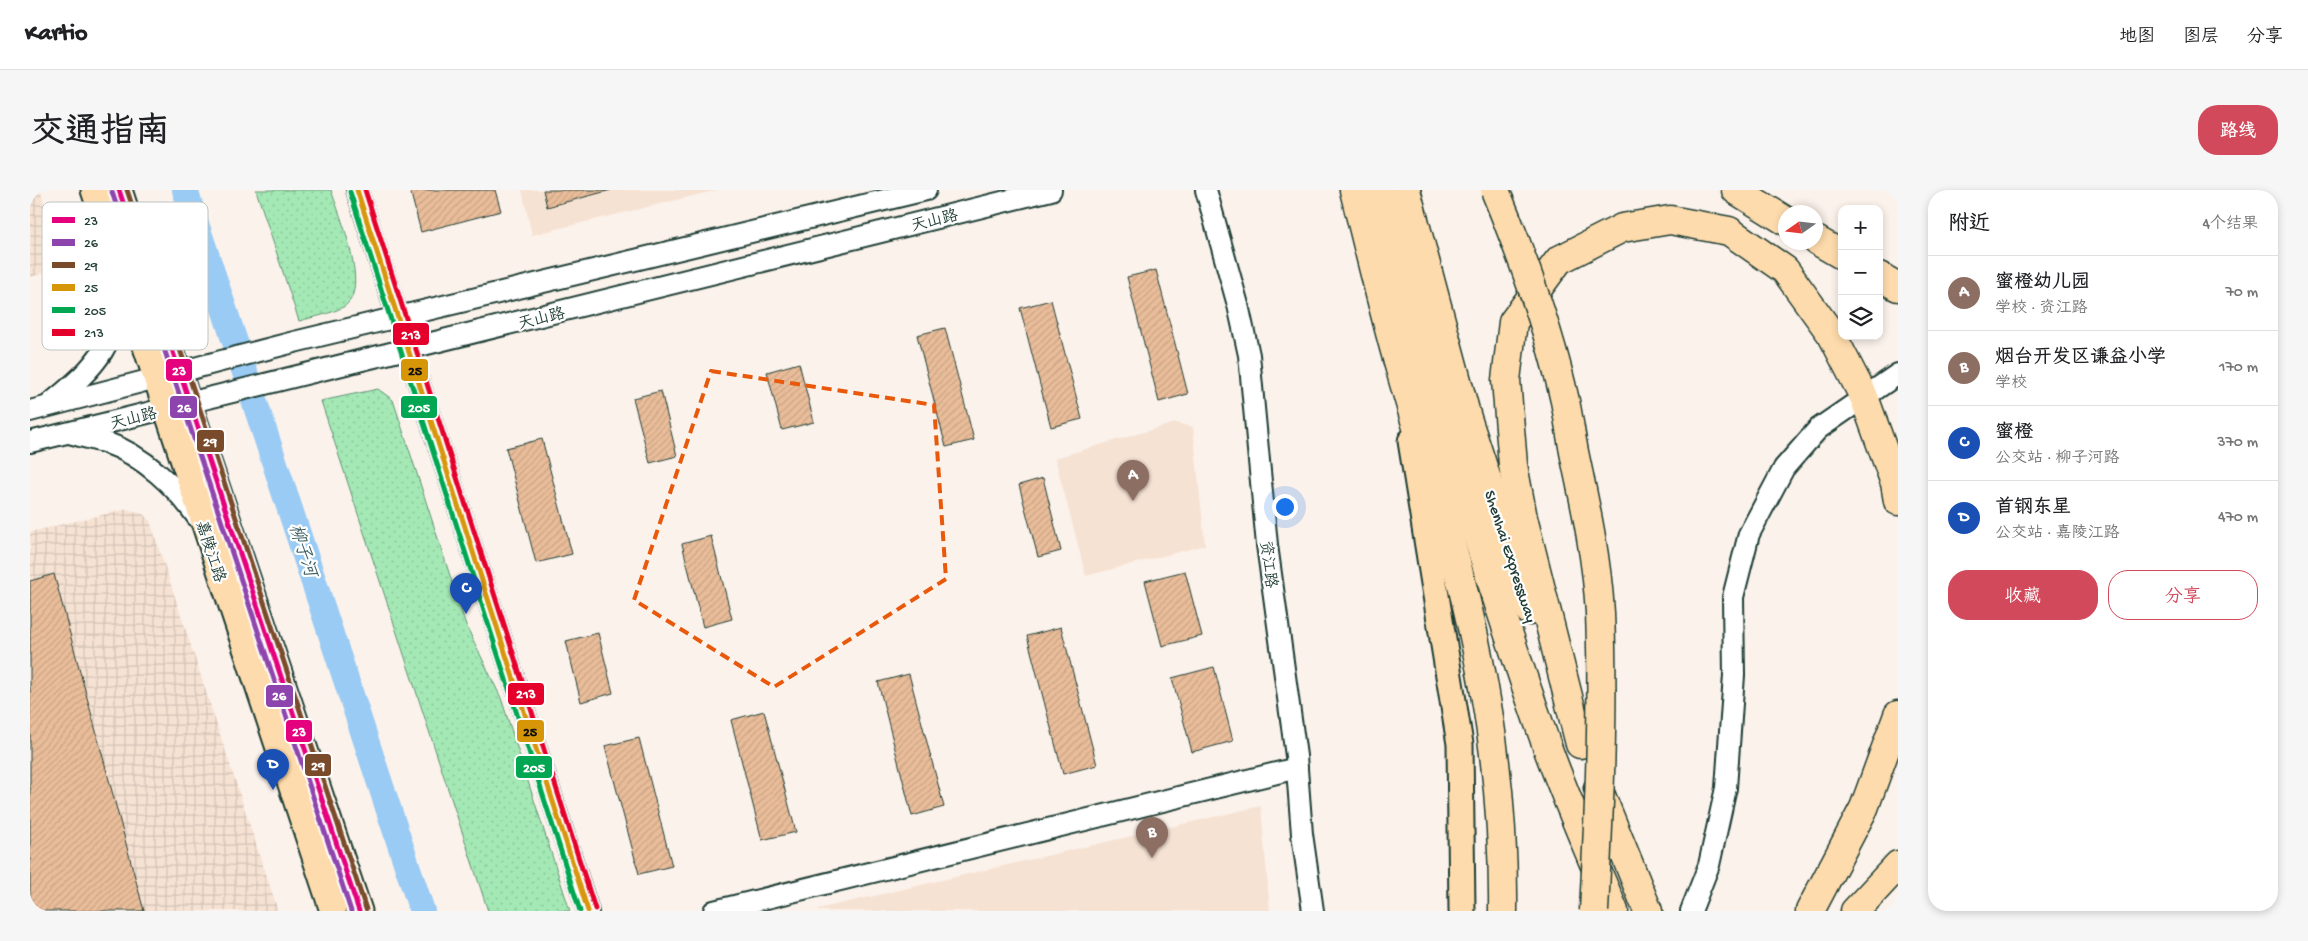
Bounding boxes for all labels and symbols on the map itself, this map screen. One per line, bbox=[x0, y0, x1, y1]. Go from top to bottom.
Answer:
legend bbox=[42, 202, 208, 350]
street label: 天山路 bbox=[909, 205, 960, 237]
north arrow bbox=[1778, 205, 1823, 250]
text: 23 bbox=[84, 214, 98, 231]
text: 26 bbox=[84, 236, 99, 253]
text: 29 bbox=[84, 259, 98, 276]
text: 25 bbox=[84, 281, 98, 298]
street label: 天山路 bbox=[516, 303, 567, 335]
text: 205 bbox=[84, 304, 106, 321]
line badge: 213 bbox=[392, 322, 430, 346]
text: 213 bbox=[84, 326, 104, 343]
text: 213 bbox=[401, 328, 421, 345]
line badge: 23 bbox=[165, 358, 193, 382]
line badge: 25 bbox=[400, 358, 429, 382]
text: 23 bbox=[172, 364, 186, 381]
text: 25 bbox=[408, 364, 423, 381]
line badge: 26 bbox=[169, 395, 198, 419]
line badge: 205 bbox=[400, 395, 438, 419]
text: 26 bbox=[177, 401, 192, 418]
text: 205 bbox=[408, 401, 431, 418]
street label: 天山路 bbox=[108, 403, 159, 435]
line badge: 29 bbox=[196, 429, 225, 453]
text: 29 bbox=[203, 435, 217, 452]
pin: A bbox=[1117, 460, 1149, 501]
street label: Shenhai Expressway bbox=[1478, 489, 1539, 626]
your location bbox=[1272, 494, 1298, 520]
street label: 嘉陵江路 bbox=[190, 518, 229, 585]
water label: 柳子河 bbox=[283, 522, 322, 583]
street label: 资江路 bbox=[1254, 539, 1281, 589]
pin: C bbox=[450, 573, 482, 614]
line badge: 213 bbox=[507, 682, 545, 706]
line badge: 26 bbox=[265, 684, 294, 708]
text: 213 bbox=[516, 687, 536, 704]
text: 26 bbox=[272, 689, 287, 706]
line badge: 23 bbox=[285, 719, 313, 743]
line badge: 25 bbox=[516, 719, 545, 743]
text: 23 bbox=[292, 725, 306, 742]
text: 25 bbox=[523, 725, 538, 742]
pin: D bbox=[257, 749, 289, 790]
line badge: 29 bbox=[304, 753, 332, 777]
line badge: 205 bbox=[515, 755, 553, 779]
text: 29 bbox=[311, 759, 325, 776]
text: 205 bbox=[523, 761, 546, 778]
pin: B bbox=[1136, 817, 1168, 858]

